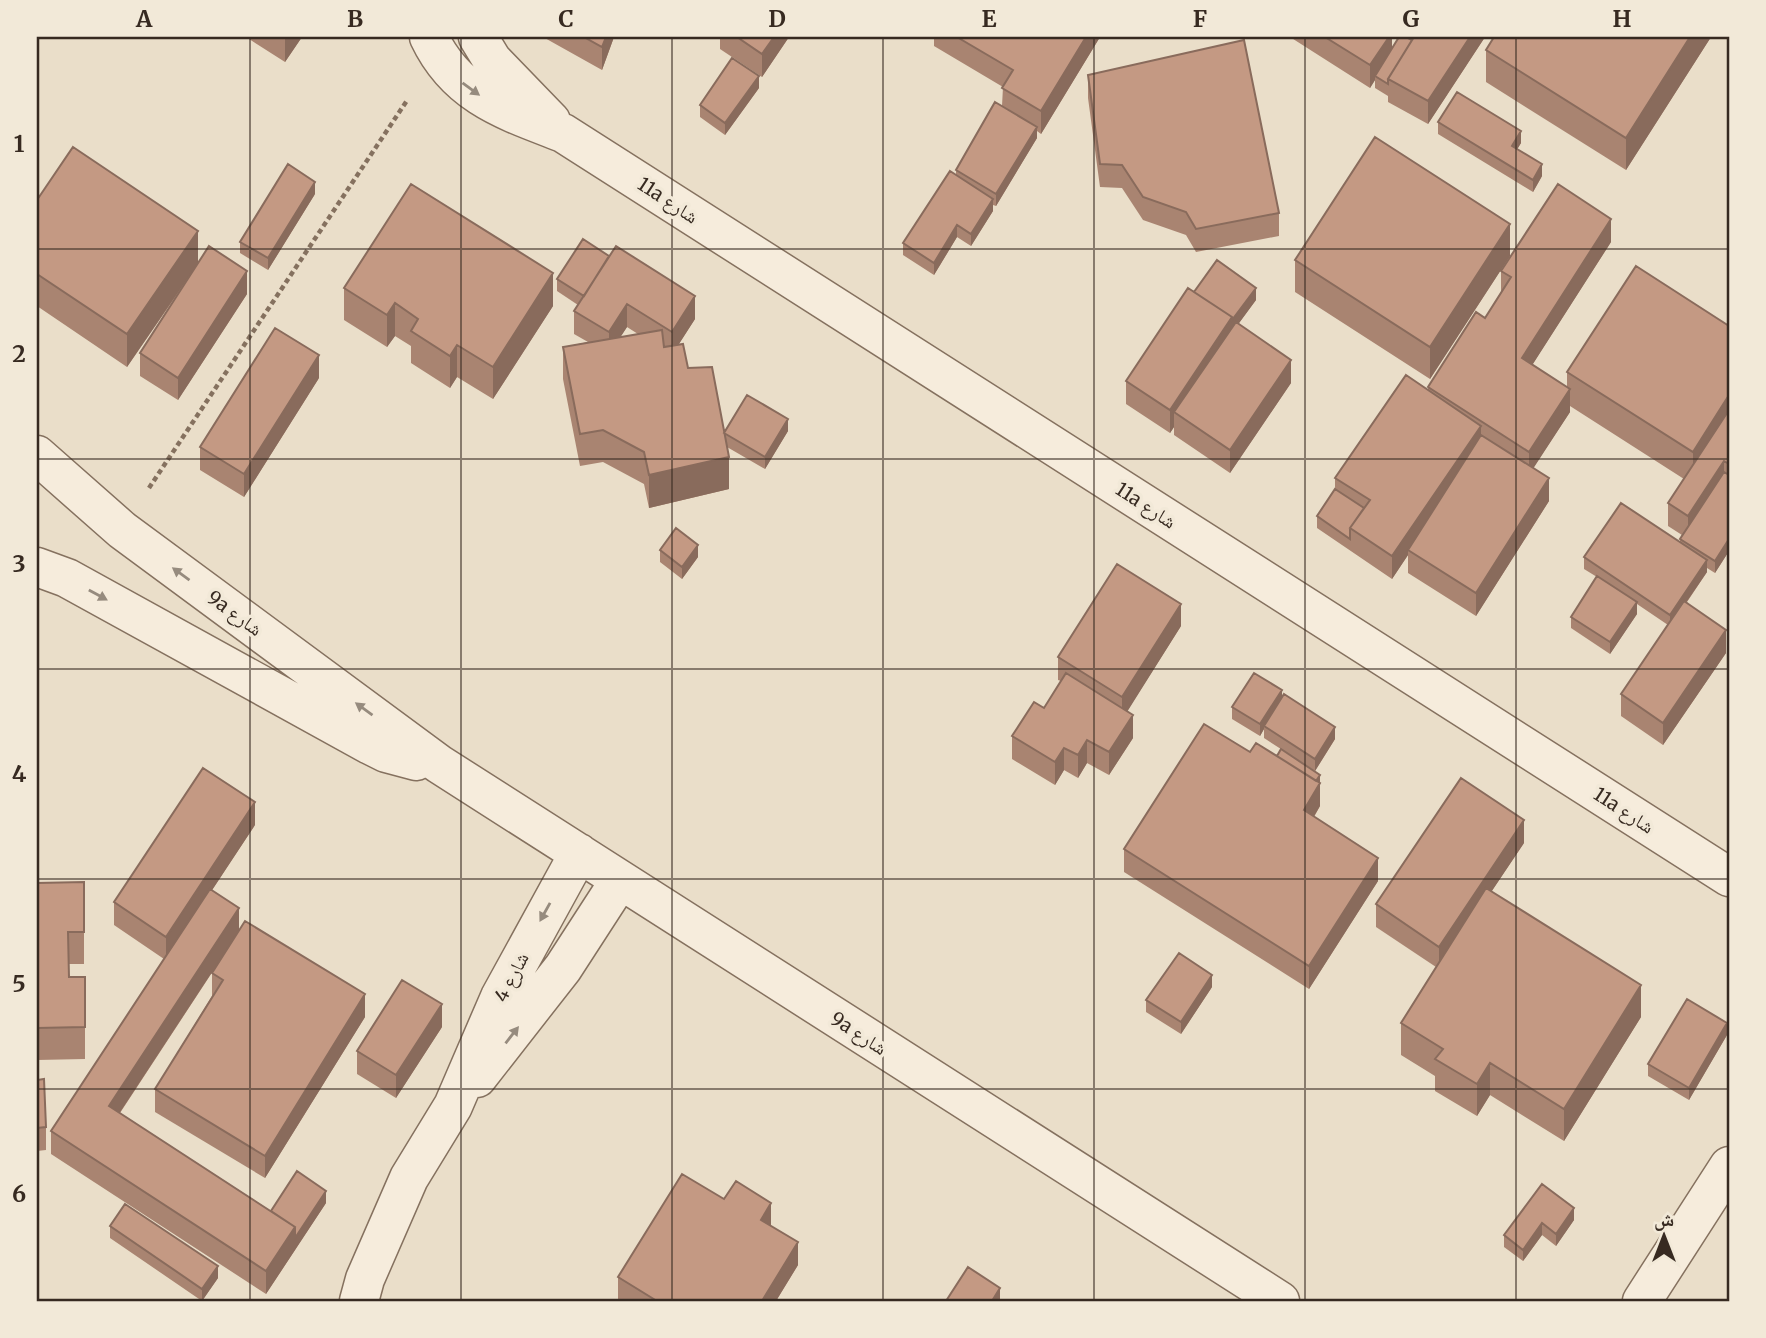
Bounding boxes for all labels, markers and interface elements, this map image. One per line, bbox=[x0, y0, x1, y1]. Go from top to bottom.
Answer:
text: A bbox=[135, 4, 153, 33]
text: B bbox=[347, 4, 363, 33]
text: C bbox=[558, 4, 574, 33]
text: D bbox=[768, 4, 786, 33]
text: E bbox=[981, 4, 997, 33]
text: F bbox=[1193, 4, 1207, 33]
text: G bbox=[1403, 4, 1420, 33]
text: H bbox=[1613, 4, 1632, 33]
one-way arrow bbox=[462, 82, 480, 96]
text: 1 bbox=[14, 129, 25, 158]
street label: 11a شارع bbox=[633, 172, 703, 228]
text: 2 bbox=[12, 339, 26, 368]
street label: 11a شارع bbox=[1111, 477, 1181, 533]
text: 3 bbox=[12, 549, 26, 578]
one-way arrow bbox=[172, 567, 190, 581]
street label: 9a شارع bbox=[203, 585, 267, 641]
one-way arrow bbox=[89, 589, 108, 601]
one-way arrow bbox=[355, 702, 373, 716]
text: 4 bbox=[12, 759, 27, 788]
street label: 11a شارع bbox=[1589, 782, 1659, 838]
one-way arrow bbox=[539, 902, 551, 922]
street label: شارع 4 bbox=[488, 948, 534, 1006]
text: 5 bbox=[12, 969, 26, 998]
street label: 9a شارع bbox=[826, 1006, 892, 1060]
one-way arrow bbox=[505, 1026, 520, 1044]
text: 6 bbox=[12, 1179, 26, 1208]
north arrow bbox=[1630, 1202, 1700, 1272]
text: ش bbox=[1654, 1207, 1674, 1231]

